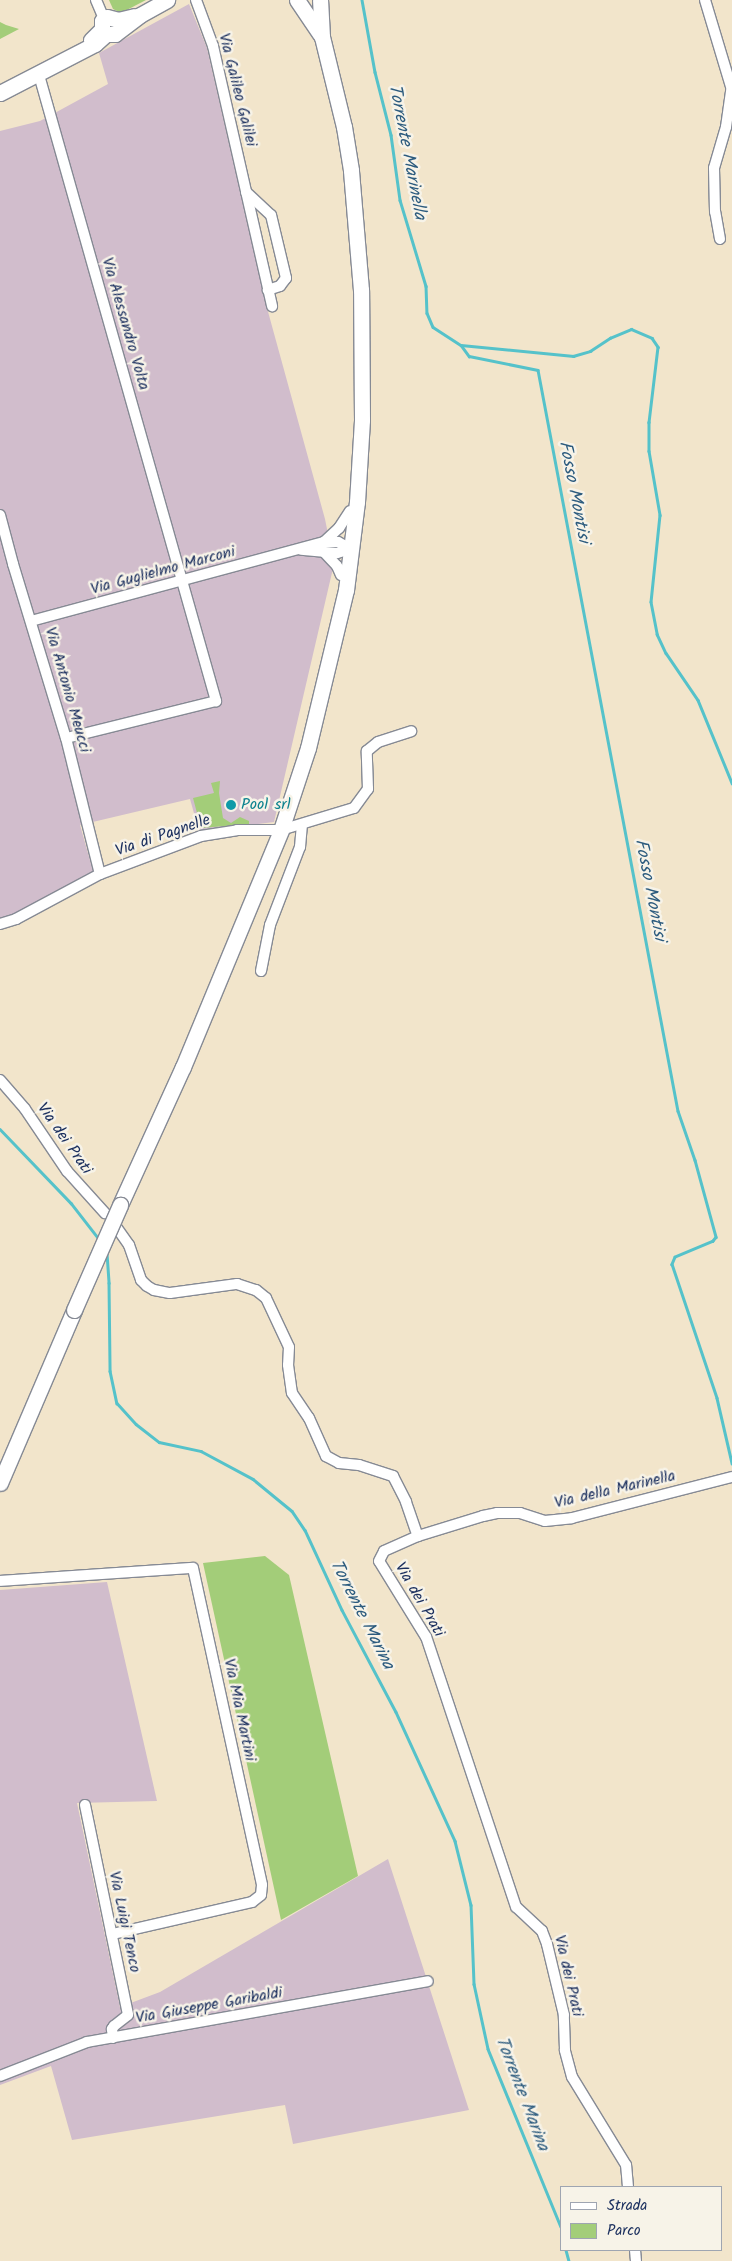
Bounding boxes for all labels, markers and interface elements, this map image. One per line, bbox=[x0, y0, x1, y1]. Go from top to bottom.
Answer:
street label: Via Galileo Galilei bbox=[214, 31, 260, 149]
water label: Torrente Marinella bbox=[382, 82, 430, 222]
street label: Via Alessandro Volta bbox=[97, 255, 153, 393]
water label: Fosso Montisi bbox=[553, 439, 593, 545]
street label: Via Guglielmo Marconi bbox=[89, 542, 237, 600]
street label: Via Antonio Meucci bbox=[40, 625, 94, 755]
place label: Pool srl bbox=[241, 795, 291, 815]
marker: Pool srl bbox=[225, 799, 237, 811]
street label: Via di Pagnelle bbox=[113, 811, 213, 861]
water label: Fosso Montisi bbox=[629, 837, 669, 943]
street label: Via dei Prati bbox=[32, 1099, 96, 1179]
street label: Via della Marinella bbox=[553, 1467, 677, 1513]
water label: Torrente Marina bbox=[324, 1556, 398, 1674]
street label: Via dei Prati bbox=[390, 1559, 448, 1641]
street label: Via Mia Martini bbox=[219, 1657, 259, 1763]
street label: Via Luigi Tenco bbox=[104, 1870, 144, 1974]
street label: Via dei Prati bbox=[549, 1933, 587, 2019]
street label: Via Giuseppe Garibaldi bbox=[134, 1984, 284, 2028]
water label: Torrente Marina bbox=[489, 2034, 553, 2154]
legend bbox=[560, 2186, 722, 2251]
text: Strada bbox=[607, 2194, 647, 2218]
text: Parco bbox=[607, 2219, 641, 2243]

